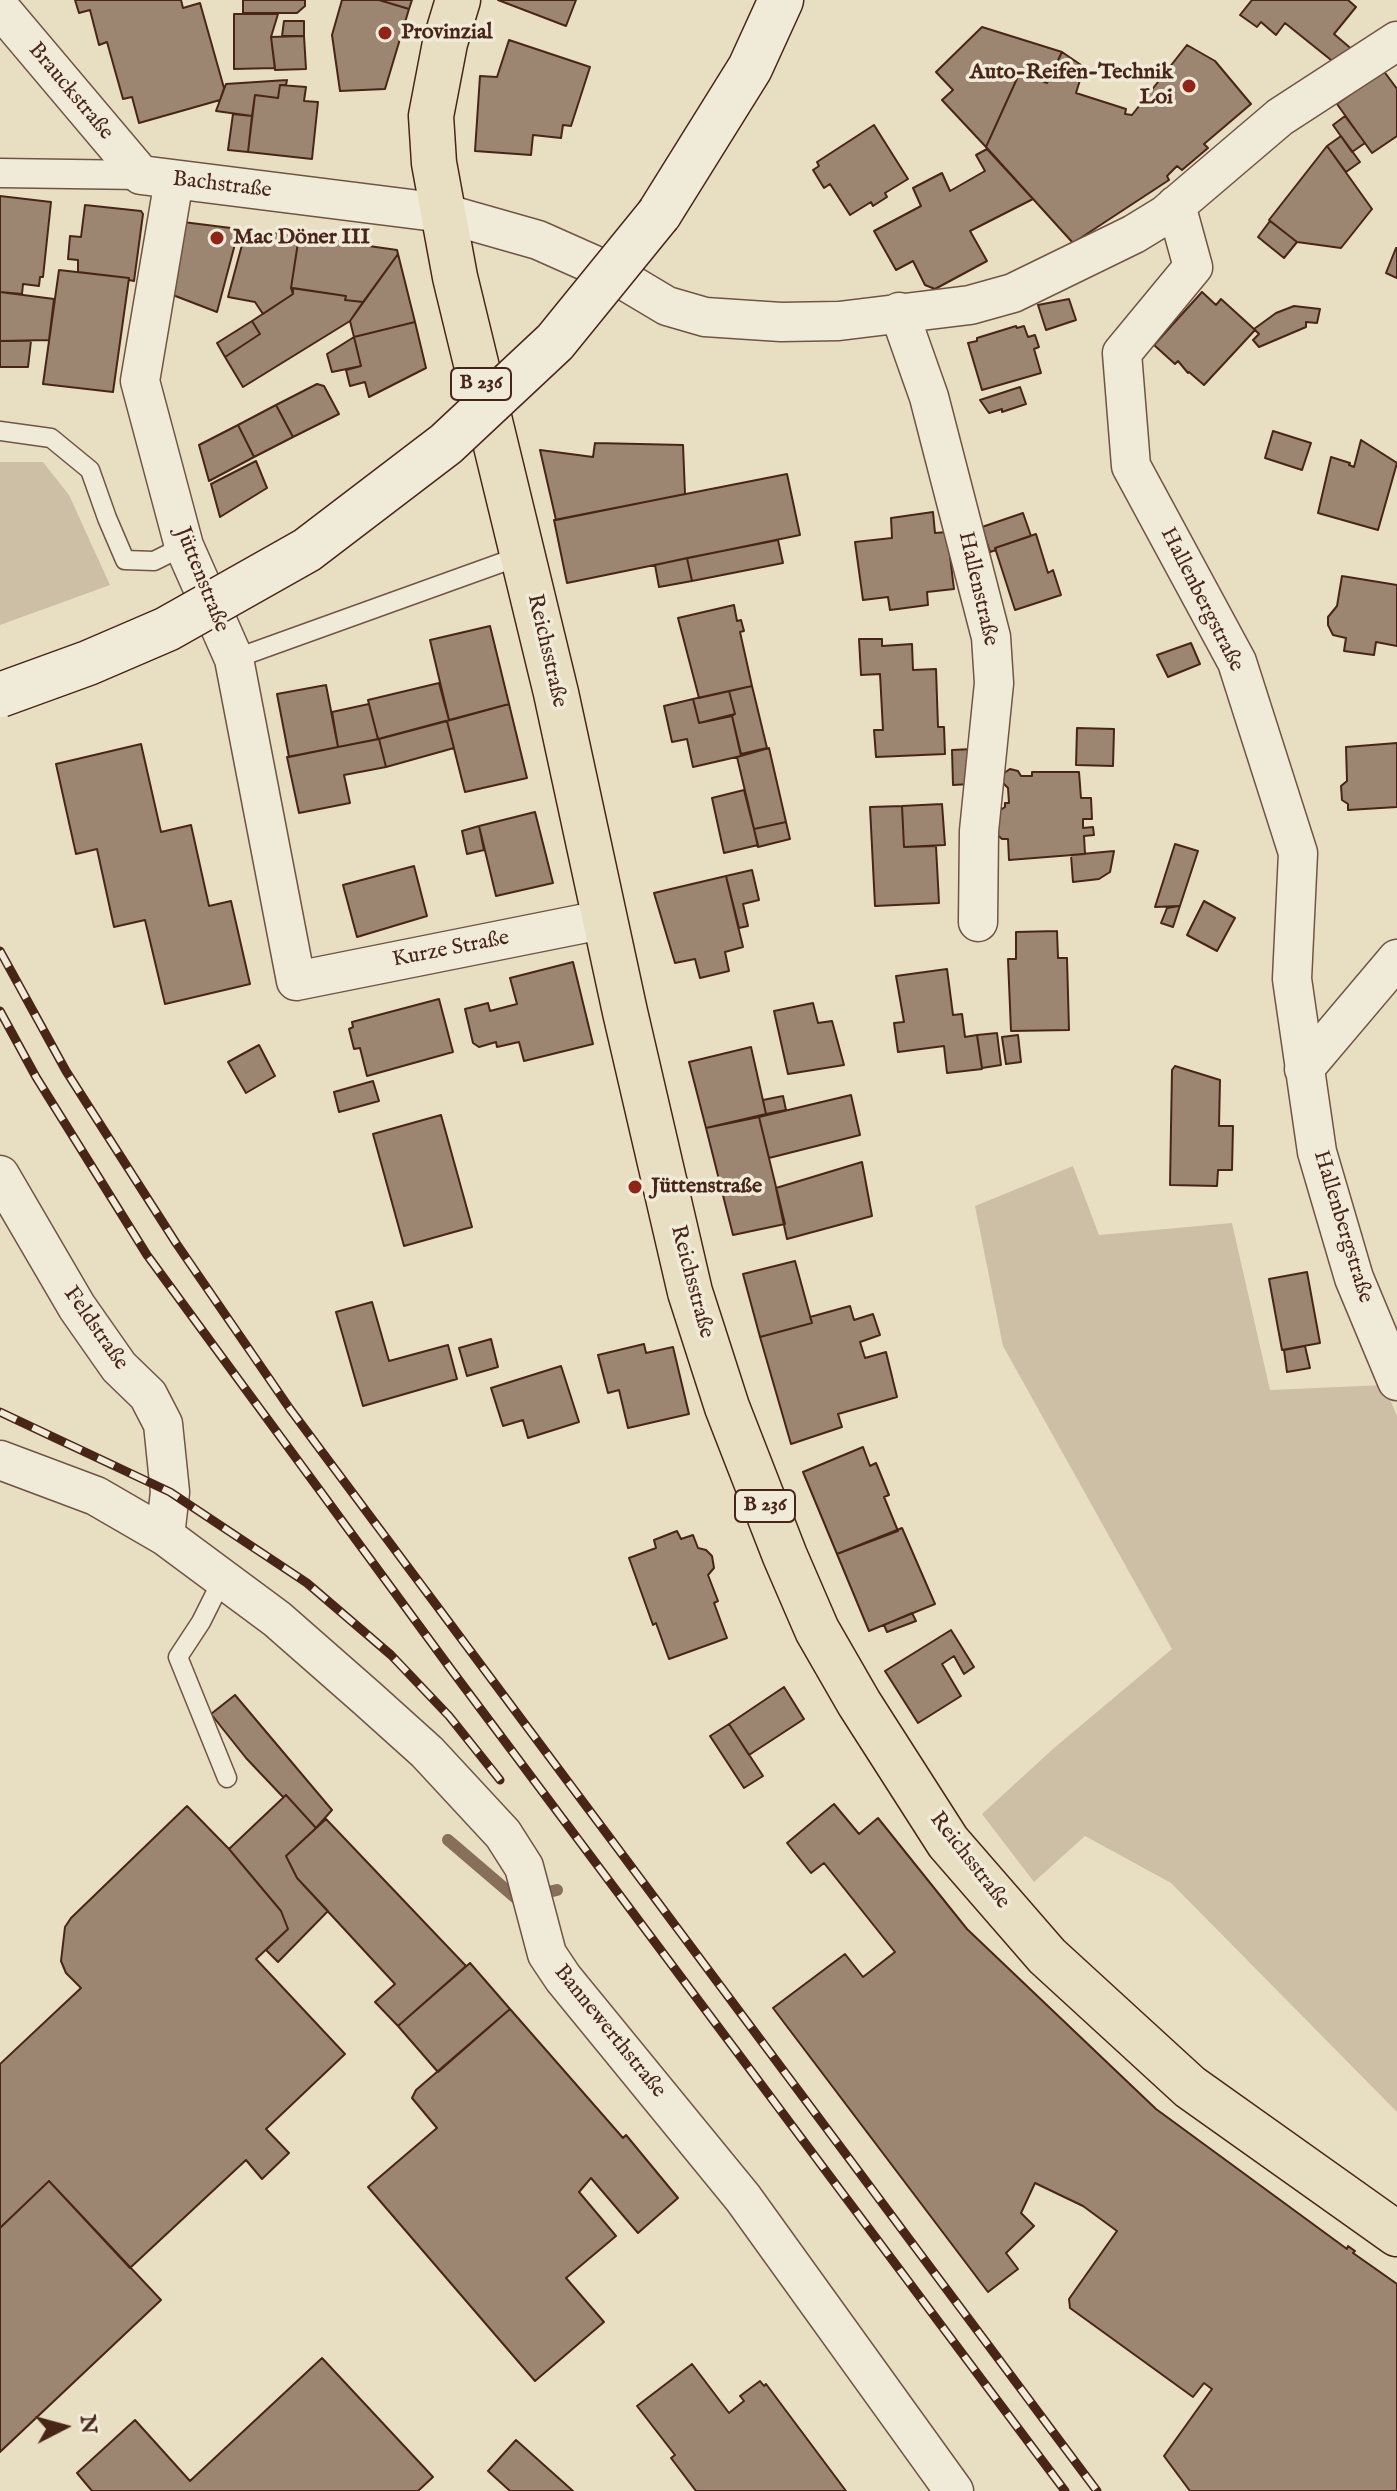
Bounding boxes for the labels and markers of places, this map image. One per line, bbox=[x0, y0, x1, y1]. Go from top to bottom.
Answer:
place label: Provinzial bbox=[401, 20, 492, 46]
marker: Provinzial bbox=[376, 24, 394, 42]
place label: Auto-Reifen-Technik Loi bbox=[970, 60, 1173, 112]
marker: Auto-Reifen-Technik Loi bbox=[1180, 77, 1198, 95]
place label: Mac Döner III bbox=[233, 225, 370, 251]
marker: Mac Döner III bbox=[208, 229, 226, 247]
place label: Jüttenstraße bbox=[651, 1174, 762, 1200]
marker: Jüttenstraße bbox=[626, 1178, 644, 1196]

